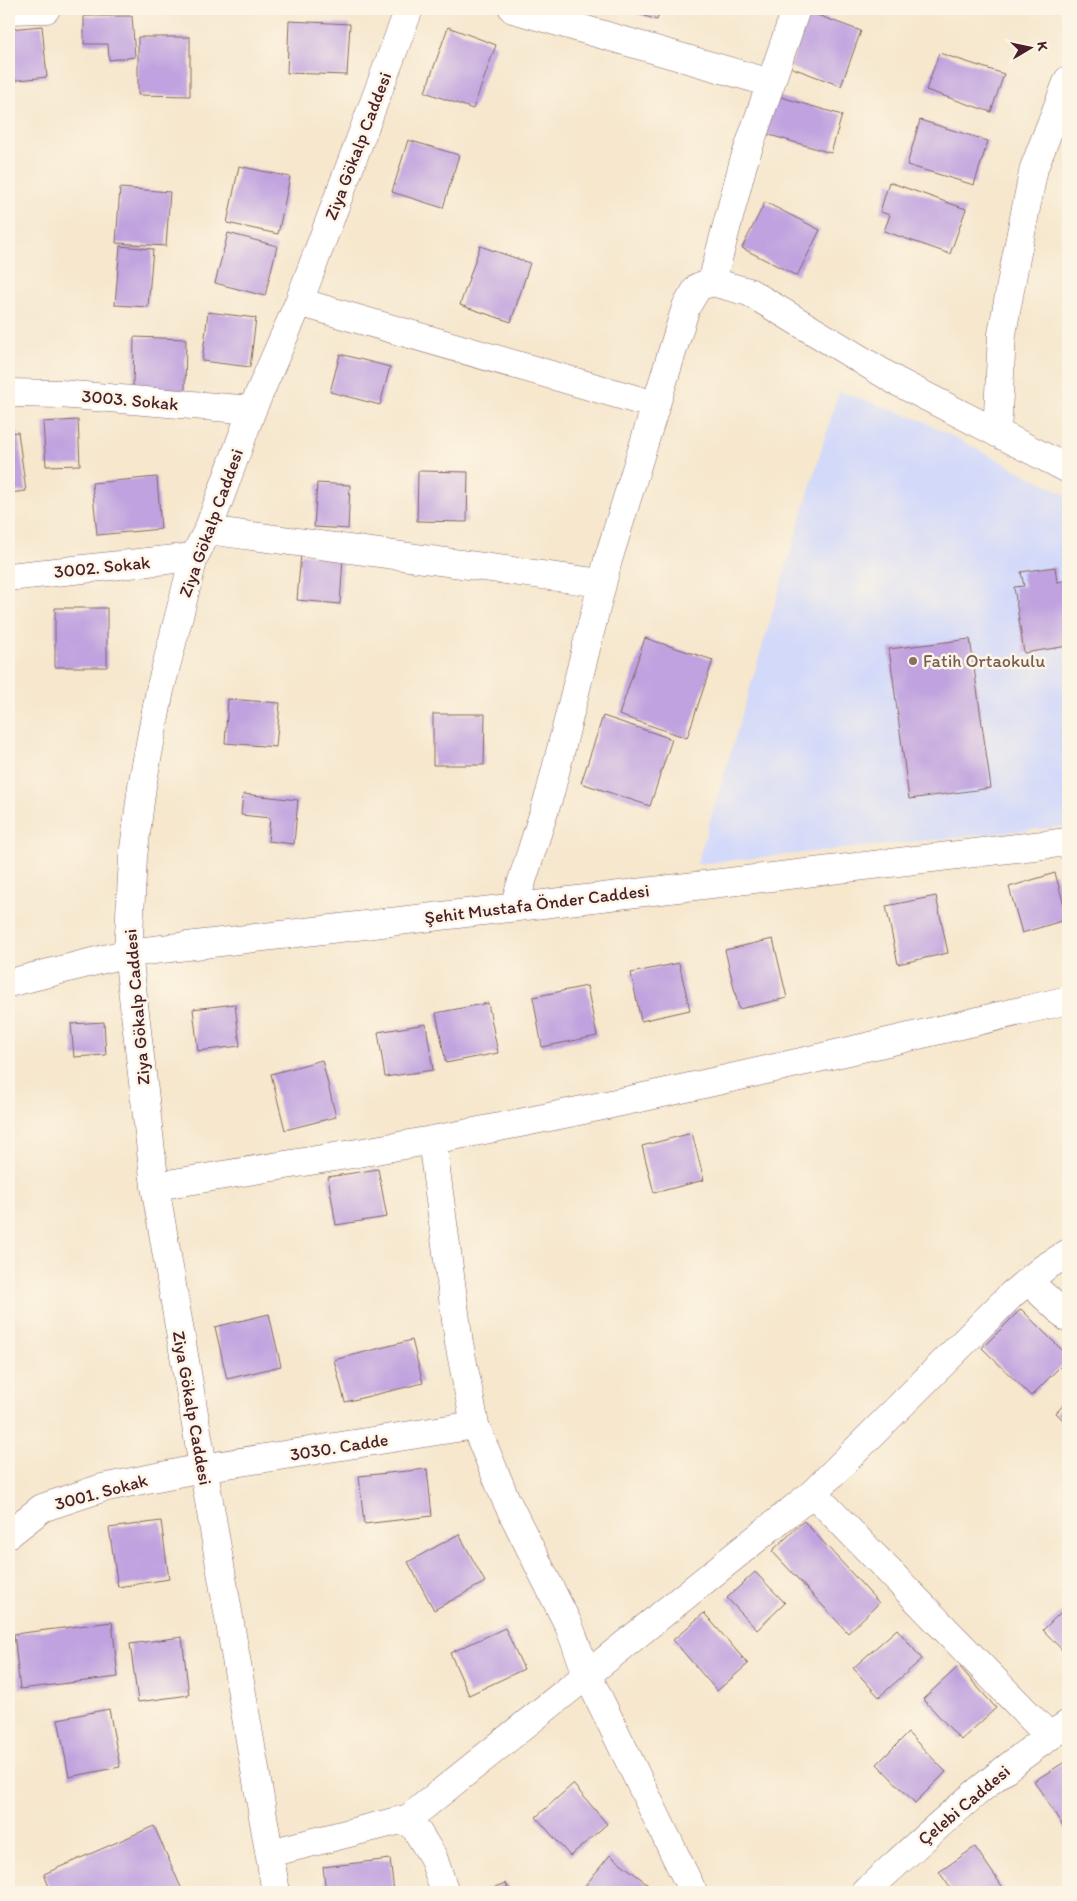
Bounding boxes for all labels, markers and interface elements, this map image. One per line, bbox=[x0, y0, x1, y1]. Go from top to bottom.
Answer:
north arrow bbox=[1004, 22, 1054, 72]
text: K bbox=[1033, 40, 1052, 53]
street label: Ziya Gökalp Caddesi bbox=[320, 69, 396, 223]
street label: 3003. Sokak bbox=[81, 385, 179, 415]
street label: Ziya Gökalp Caddesi bbox=[174, 446, 248, 600]
street label: 3002. Sokak bbox=[53, 551, 151, 583]
place label: Fatih Ortaokulu bbox=[923, 650, 1045, 672]
marker: Fatih Ortaokulu bbox=[907, 655, 919, 667]
street label: Şehit Mustafa Önder Caddesi bbox=[423, 879, 651, 929]
street label: Ziya Gökalp Caddesi bbox=[119, 928, 155, 1086]
street label: Ziya Gökalp Caddesi bbox=[168, 1329, 216, 1487]
street label: 3030. Cadde bbox=[288, 1428, 390, 1466]
street label: 3001. Sokak bbox=[52, 1469, 150, 1515]
street label: Çelebi Caddesi bbox=[913, 1760, 1015, 1850]

